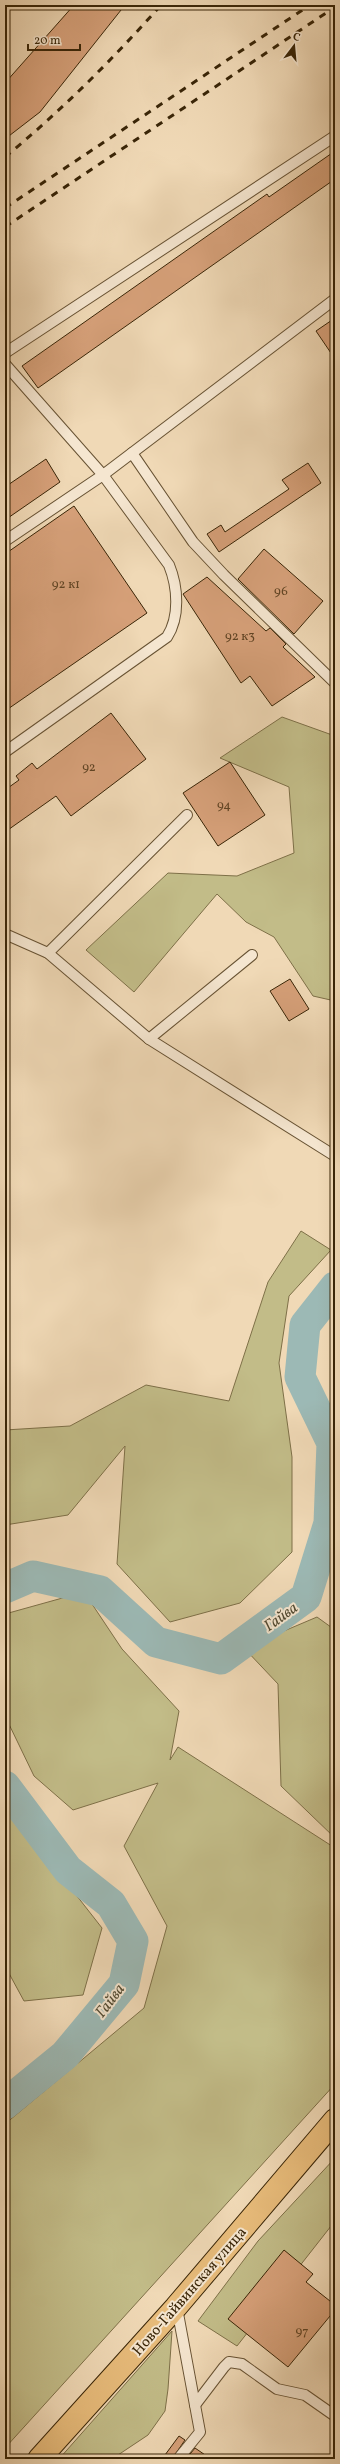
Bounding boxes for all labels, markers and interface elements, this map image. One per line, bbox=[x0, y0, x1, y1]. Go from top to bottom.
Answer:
scale bar bbox=[28, 26, 80, 52]
north arrow bbox=[274, 26, 314, 66]
text: С bbox=[291, 30, 302, 46]
text: 20 m bbox=[34, 33, 61, 49]
house number: 92 к1 bbox=[52, 576, 80, 594]
house number: 96 bbox=[274, 583, 288, 601]
house number: 92 к3 bbox=[225, 628, 255, 646]
house number: 92 bbox=[82, 759, 96, 777]
house number: 94 bbox=[217, 797, 231, 815]
water label: Гайва bbox=[260, 1597, 303, 1637]
water label: Гайва bbox=[91, 1979, 131, 2023]
street label: Ново-Гайвинская улица bbox=[128, 2223, 252, 2361]
house number: 97 bbox=[295, 2323, 309, 2341]

